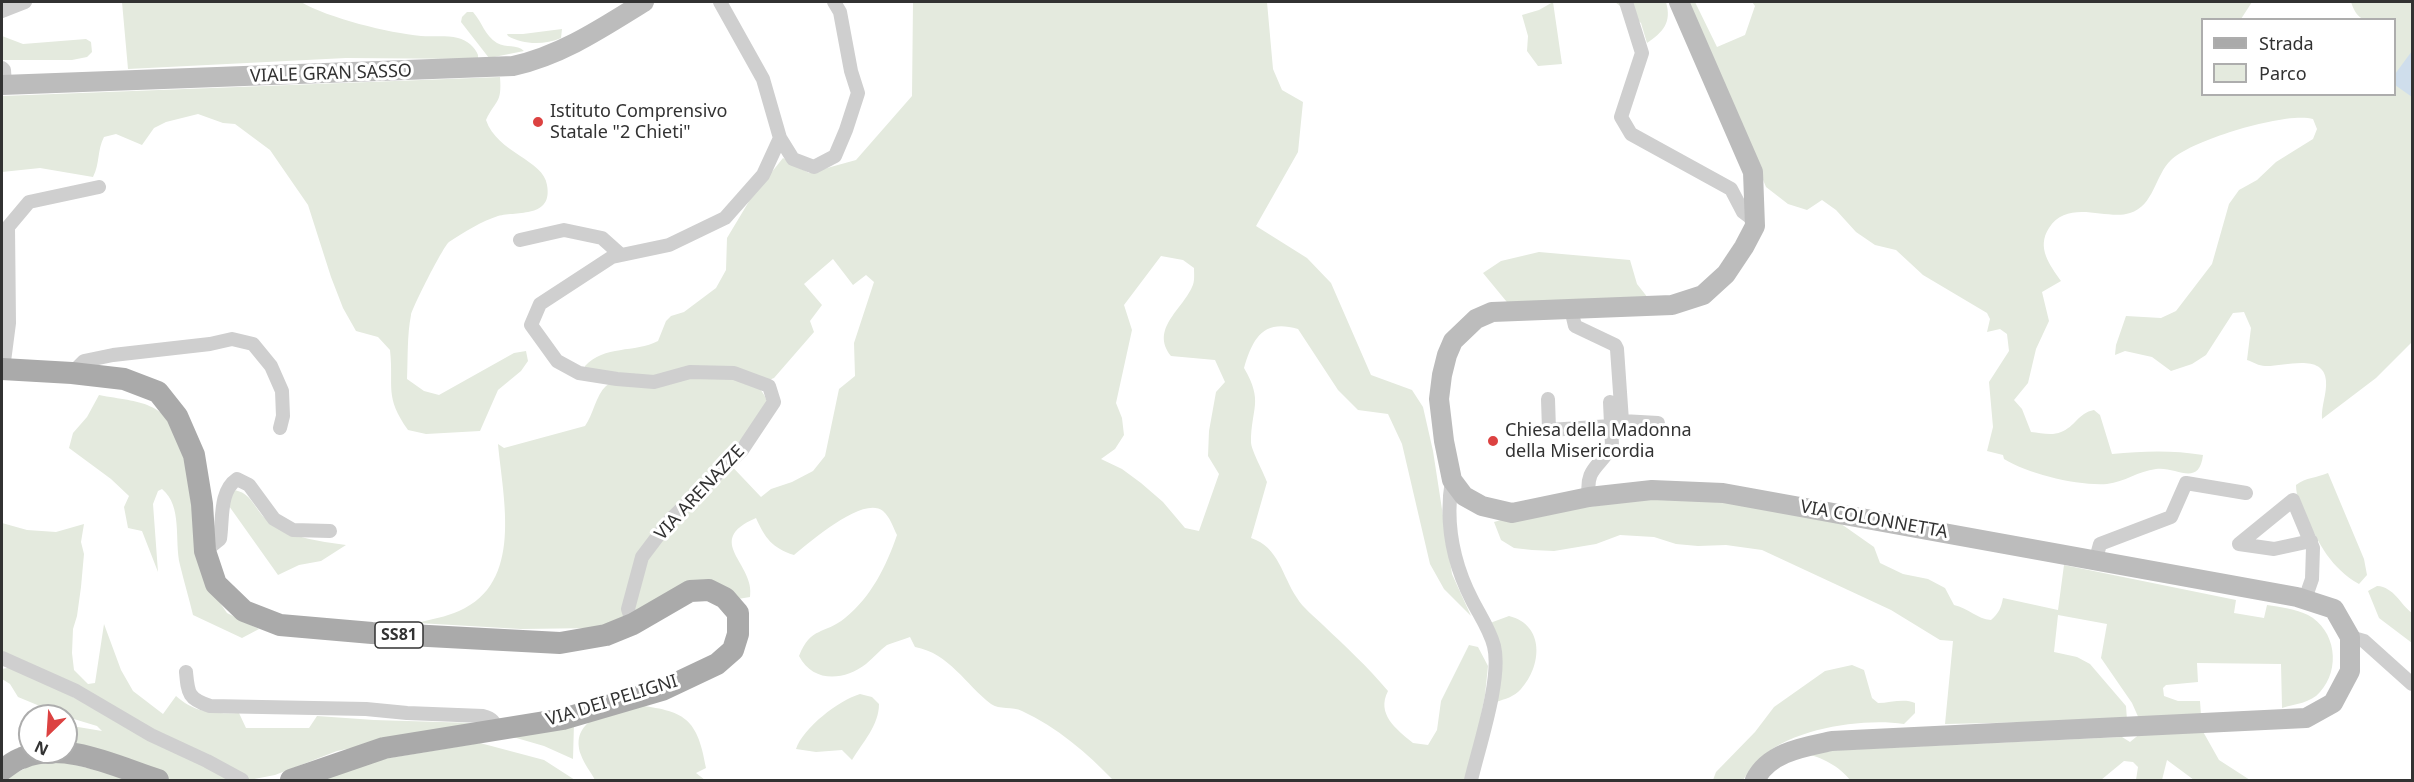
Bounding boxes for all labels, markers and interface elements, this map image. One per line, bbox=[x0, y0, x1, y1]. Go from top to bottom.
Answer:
legend bbox=[2201, 18, 2396, 96]
text: Strada bbox=[2259, 31, 2314, 55]
street label: VIALE GRAN SASSO bbox=[250, 60, 412, 88]
text: Parco bbox=[2259, 61, 2307, 85]
place label: Istituto Comprensivo Statale "2 Chieti" bbox=[550, 101, 727, 144]
marker: Istituto Comprensivo Statale "2 Chieti" bbox=[531, 115, 545, 129]
place label: Chiesa della Madonna della Misericordia bbox=[1505, 420, 1692, 462]
marker: Chiesa della Madonna della Misericordia bbox=[1486, 434, 1500, 448]
street label: VIA ARENAZZE bbox=[651, 441, 749, 545]
street label: VIA COLONNETTA bbox=[1799, 496, 1949, 544]
road number: SS81 bbox=[375, 622, 423, 648]
street label: VIA DEI PELIGNI bbox=[544, 671, 680, 731]
north arrow bbox=[18, 704, 78, 764]
text: N bbox=[31, 736, 52, 761]

